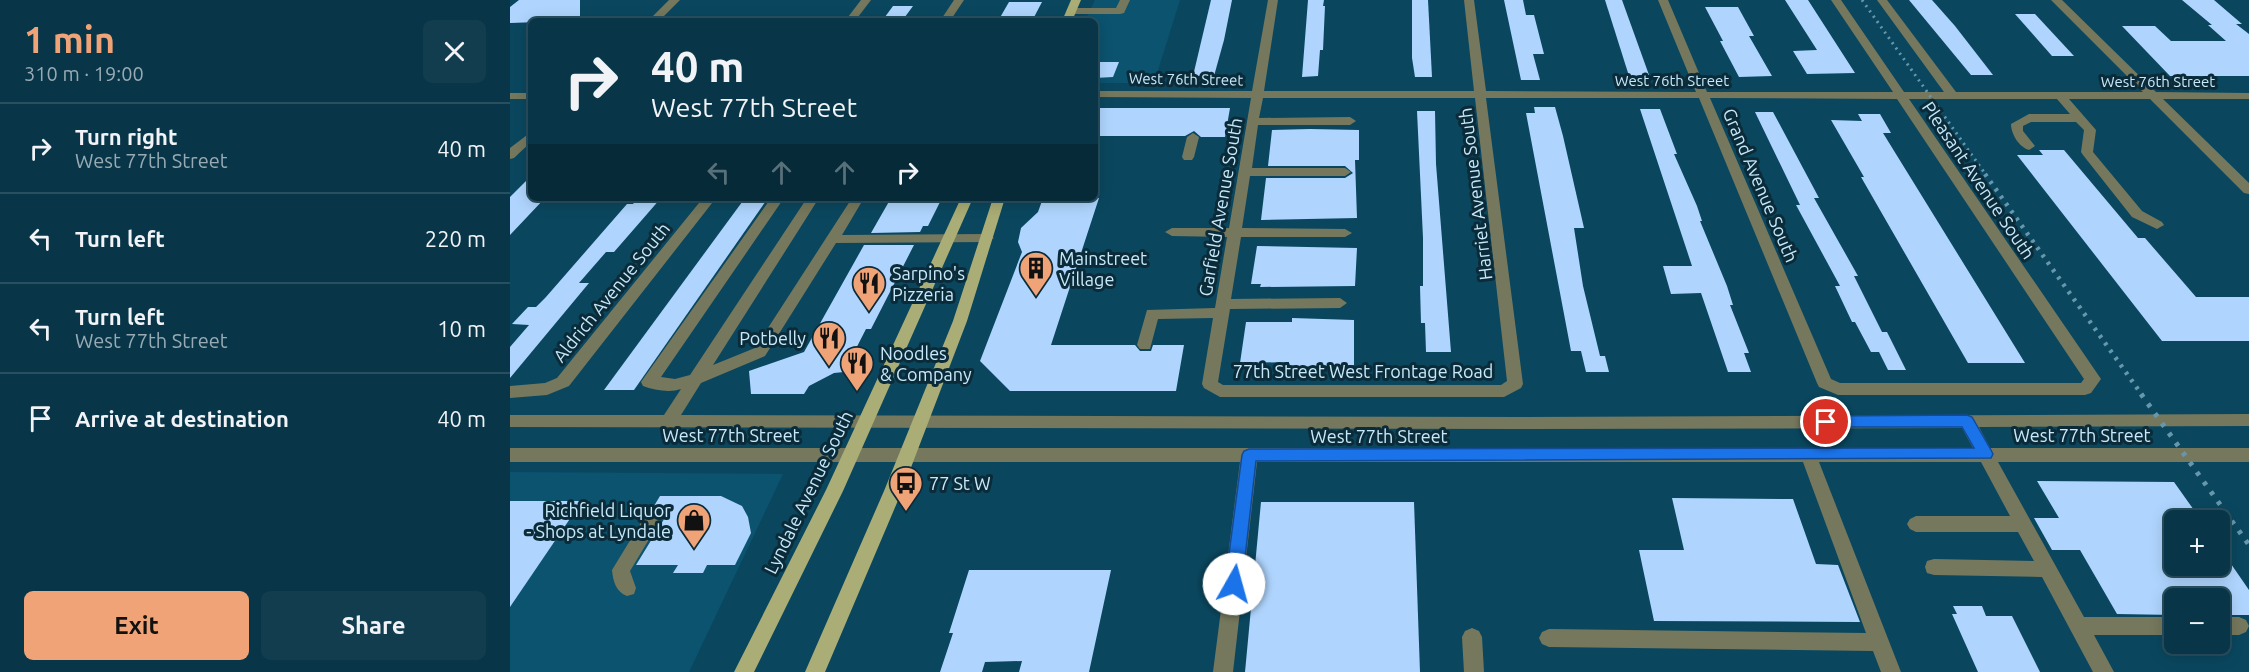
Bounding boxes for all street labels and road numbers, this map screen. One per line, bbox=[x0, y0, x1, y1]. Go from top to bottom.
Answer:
street label: West 76th Street bbox=[1129, 70, 1243, 88]
street label: West 76th Street bbox=[1615, 72, 1729, 89]
street label: West 76th Street bbox=[2101, 73, 2215, 90]
street label: Pleasant Avenue South bbox=[1919, 97, 2039, 263]
street label: Grand Avenue South bbox=[1720, 105, 1802, 265]
street label: Harriet Avenue South bbox=[1455, 107, 1495, 281]
street label: Garfield Avenue South bbox=[1194, 116, 1246, 298]
street label: Aldrich Avenue South bbox=[549, 218, 673, 366]
street label: 77th Street West Frontage Road bbox=[1233, 361, 1493, 381]
street label: Lyndale Avenue South bbox=[760, 407, 856, 577]
street label: West 77th Street bbox=[662, 425, 800, 445]
street label: West 77th Street bbox=[2013, 425, 2151, 445]
street label: West 77th Street bbox=[1310, 426, 1448, 446]

